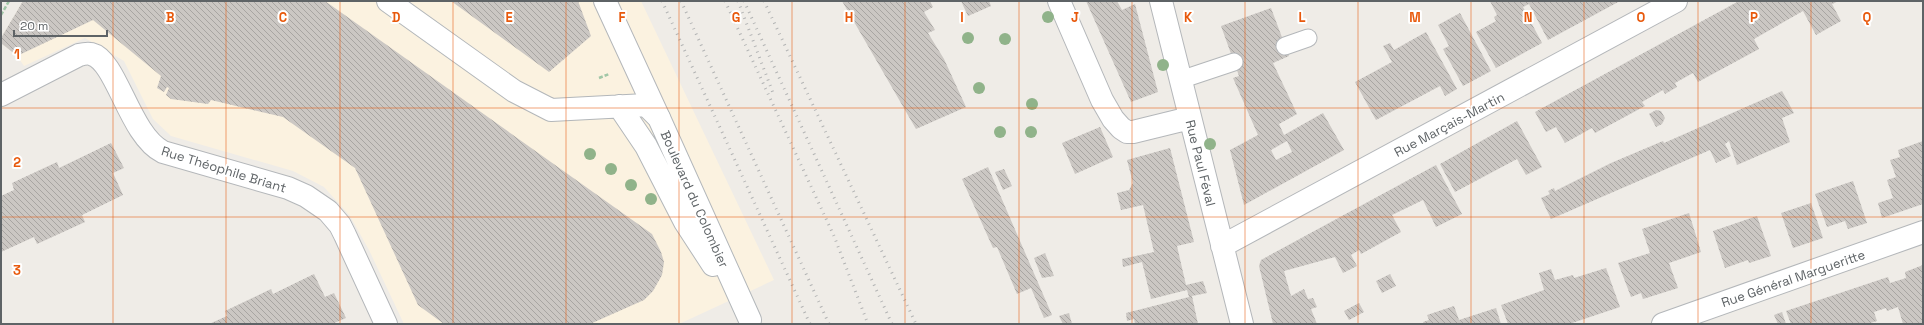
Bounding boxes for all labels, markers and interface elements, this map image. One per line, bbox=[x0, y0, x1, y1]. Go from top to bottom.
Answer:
text: B bbox=[166, 9, 175, 26]
text: C bbox=[279, 9, 287, 26]
text: D bbox=[392, 9, 401, 26]
text: E bbox=[505, 9, 513, 26]
text: F bbox=[619, 9, 626, 26]
text: G bbox=[732, 9, 740, 26]
text: H bbox=[845, 9, 853, 26]
text: I bbox=[960, 9, 964, 26]
text: J bbox=[1071, 9, 1079, 26]
text: K bbox=[1184, 9, 1193, 26]
text: L bbox=[1298, 9, 1306, 26]
text: M bbox=[1409, 9, 1421, 26]
text: N bbox=[1524, 9, 1532, 26]
text: O bbox=[1637, 9, 1646, 26]
text: P bbox=[1750, 9, 1758, 26]
text: Q bbox=[1863, 9, 1872, 26]
scale bar bbox=[14, 12, 107, 38]
text: 20 m bbox=[20, 18, 48, 34]
text: 1 bbox=[14, 46, 20, 63]
street label: Rue Marçais-Martin bbox=[1391, 88, 1507, 161]
street label: Rue Paul Féval bbox=[1182, 118, 1219, 208]
street label: Boulevard du Colombier bbox=[657, 128, 733, 271]
street label: Rue Théophile Briant bbox=[159, 142, 288, 197]
text: 2 bbox=[13, 154, 21, 171]
street label: Rue Général Margueritte bbox=[1719, 246, 1867, 311]
text: 3 bbox=[13, 262, 21, 279]

